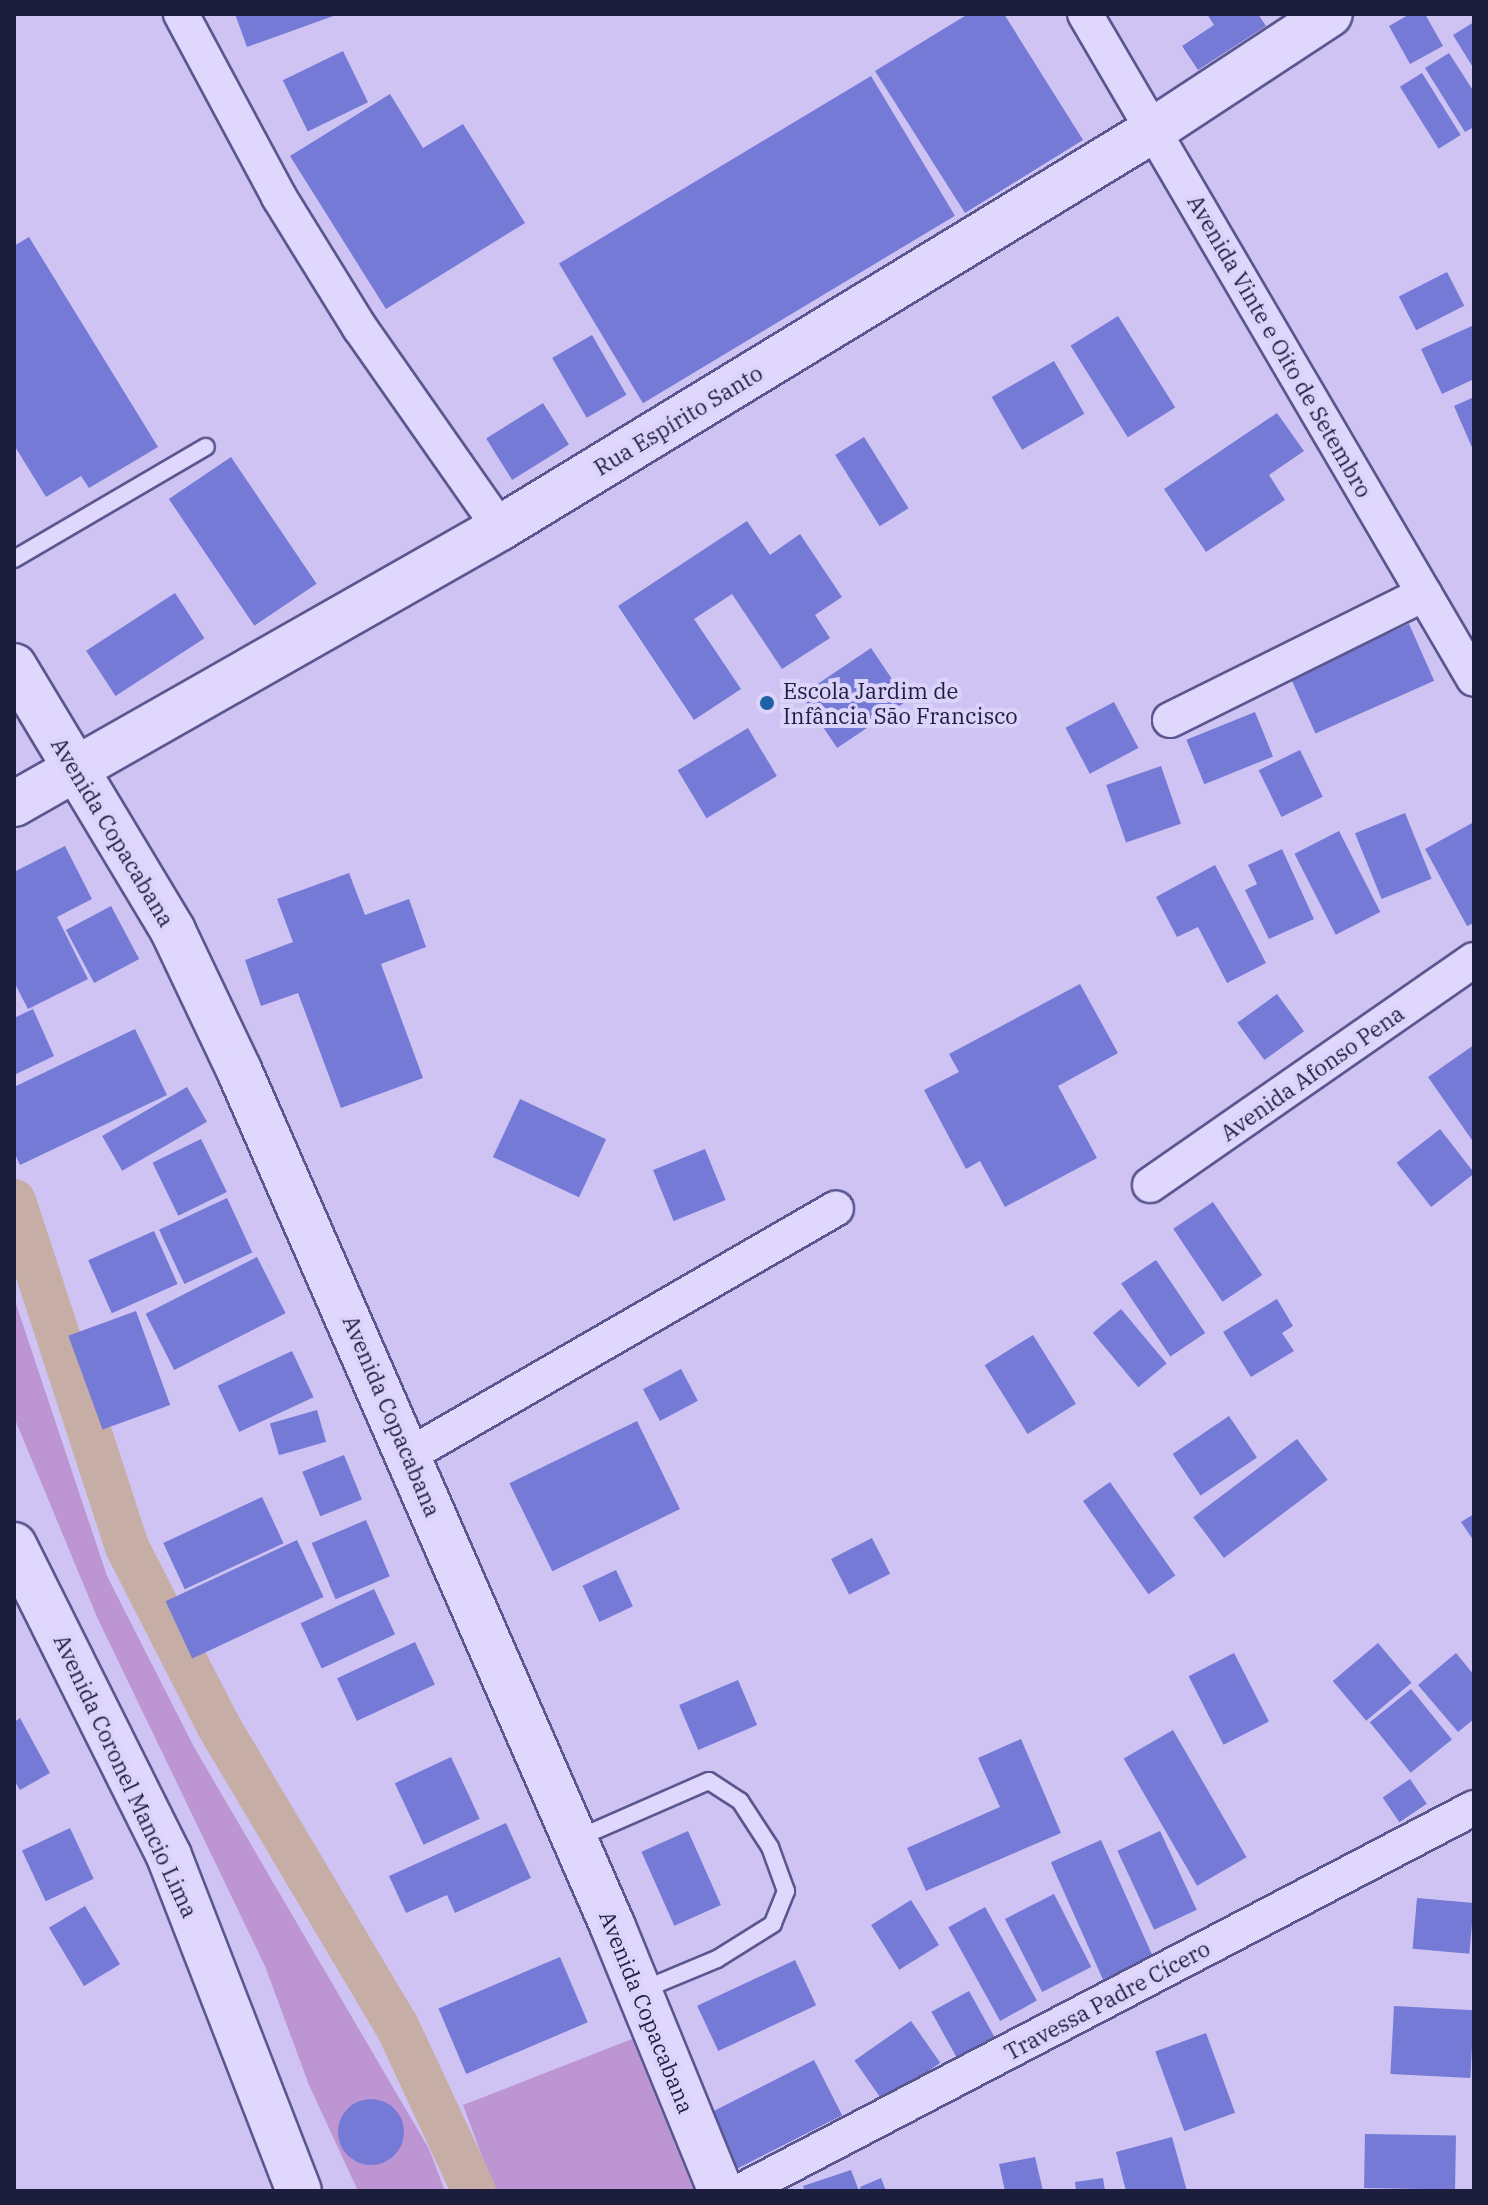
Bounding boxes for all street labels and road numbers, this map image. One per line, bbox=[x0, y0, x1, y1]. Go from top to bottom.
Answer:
street label: Avenida Vinte e Oito de Setembro bbox=[1182, 190, 1378, 502]
street label: Rua Espírito Santo bbox=[589, 359, 767, 481]
street label: Avenida Copacabana bbox=[46, 733, 180, 931]
street label: Avenida Afonso Pena bbox=[1215, 1000, 1409, 1146]
street label: Avenida Copacabana bbox=[338, 1311, 446, 1521]
street label: Avenida Coronel Mancio Lima bbox=[49, 1630, 203, 1922]
street label: Avenida Copacabana bbox=[594, 1907, 700, 2117]
street label: Travessa Padre Cícero bbox=[1000, 1935, 1214, 2065]

